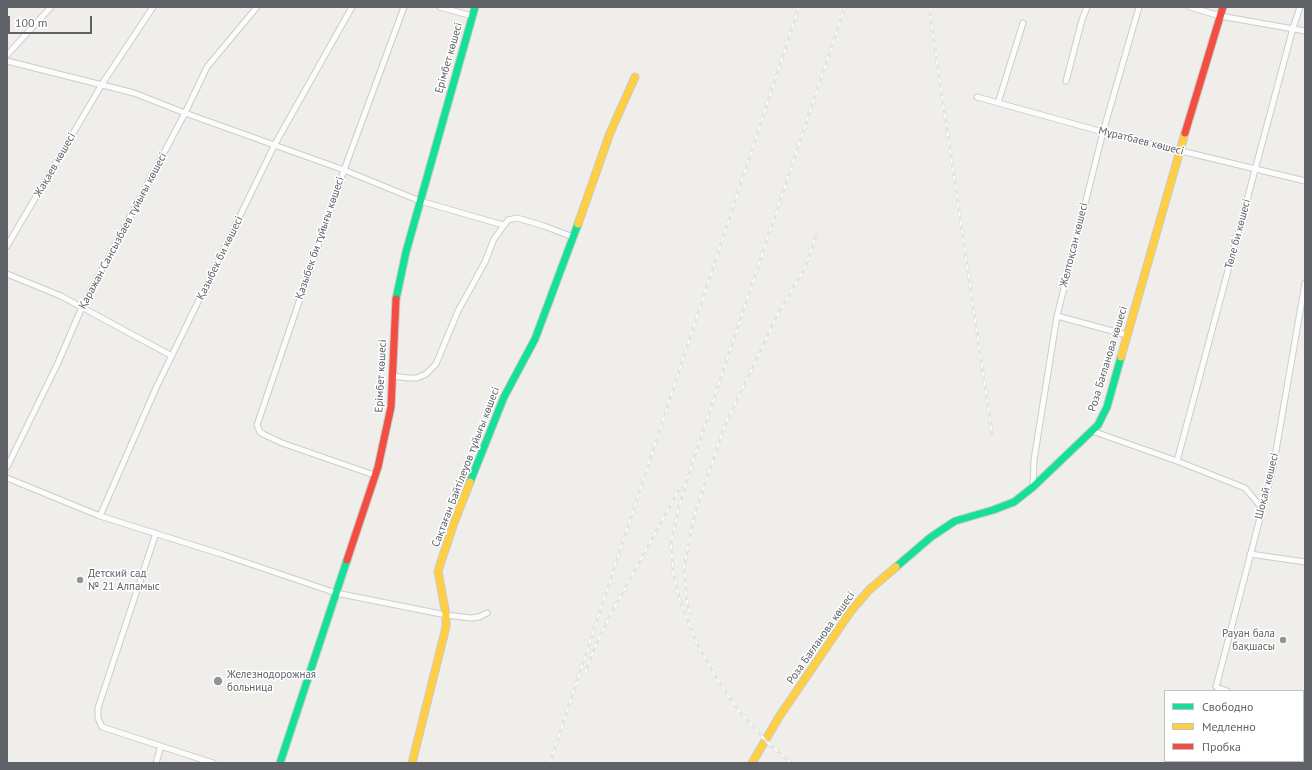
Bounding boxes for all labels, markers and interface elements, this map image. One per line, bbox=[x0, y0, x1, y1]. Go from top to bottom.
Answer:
scale bar bbox=[10, 8, 94, 34]
text: 100 m bbox=[15, 15, 48, 30]
street label: Ерімбет көшесі bbox=[433, 21, 465, 95]
street label: Мұратбаев көшесі bbox=[1097, 124, 1185, 158]
street label: Жақаев көшесі bbox=[31, 131, 79, 199]
street label: Қаражан Сансызбаев тұйығы көшесі bbox=[76, 151, 170, 311]
street label: Қазыбек би тұйығы көшесі bbox=[293, 175, 347, 301]
street label: Төле би көшесі bbox=[1222, 198, 1254, 270]
street label: Желтоқсан көшесі bbox=[1057, 201, 1091, 289]
street label: Қазыбек би көшесі bbox=[194, 214, 246, 302]
street label: Роза Бағланова көшесі bbox=[1086, 305, 1130, 413]
street label: Ерімбет көшесі bbox=[372, 339, 390, 413]
street label: Сақтаған Байтілеуов тұйығы көшесі bbox=[429, 385, 503, 549]
street label: Шоқай көшесі bbox=[1252, 451, 1282, 521]
place label: Детский сад № 21 Алпамыс bbox=[88, 567, 160, 593]
marker: Детский сад № 21 Алпамыс bbox=[75, 575, 85, 585]
street label: Роза Бағланова көшесі bbox=[784, 589, 858, 687]
place label: Рауан бала бақшасы bbox=[1222, 627, 1275, 653]
marker: Рауан бала бақшасы bbox=[1278, 635, 1288, 645]
place label: Железнодорожная больница bbox=[227, 668, 316, 694]
marker: Железнодорожная больница bbox=[212, 675, 224, 687]
legend bbox=[1164, 690, 1304, 762]
text: Свободно bbox=[1202, 699, 1253, 714]
text: Медленно bbox=[1202, 719, 1256, 734]
text: Пробка bbox=[1202, 739, 1241, 754]

